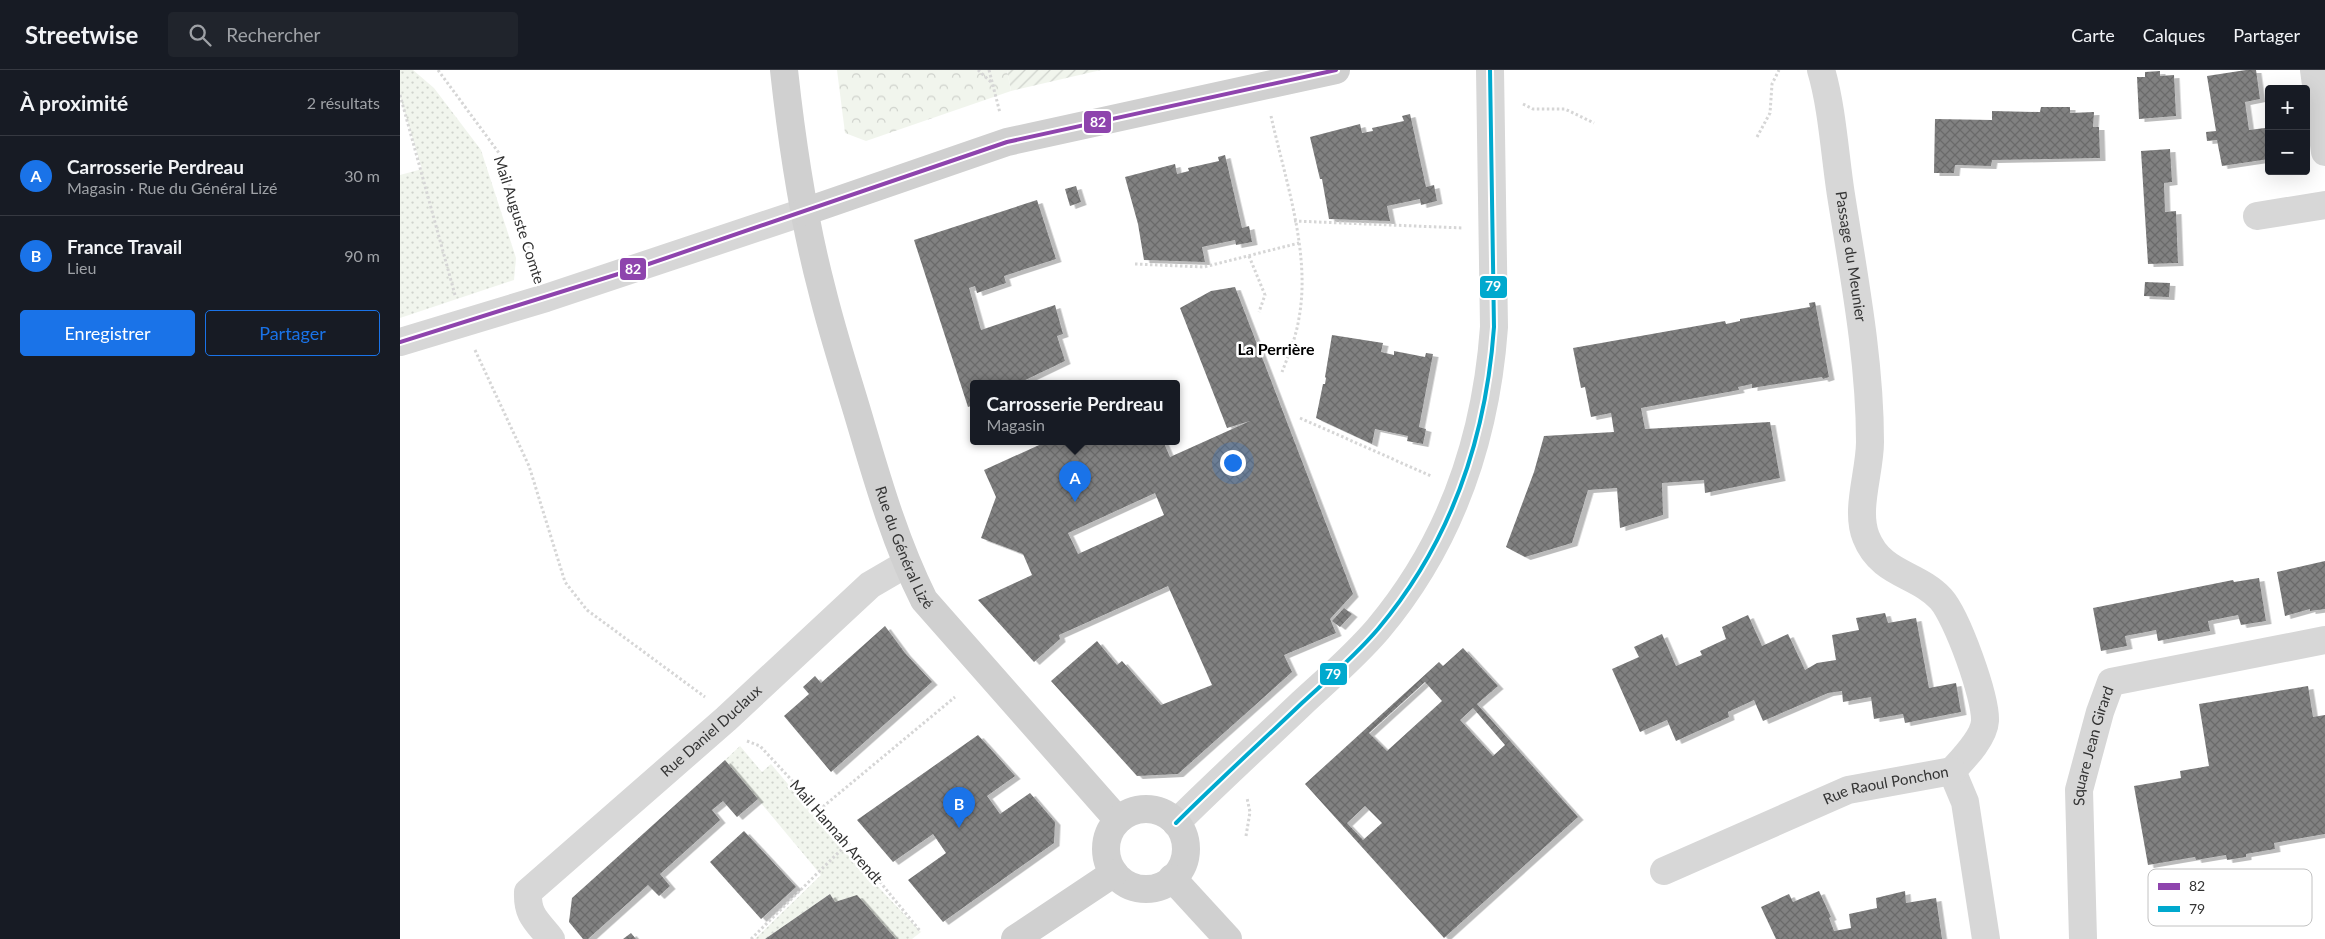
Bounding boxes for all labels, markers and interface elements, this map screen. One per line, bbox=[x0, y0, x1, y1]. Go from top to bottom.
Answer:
search box bbox=[168, 12, 518, 57]
text: Streetwise bbox=[25, 20, 138, 49]
icon: search bbox=[186, 21, 214, 49]
text: Rechercher bbox=[226, 23, 321, 46]
text: Carte bbox=[2071, 24, 2115, 46]
text: Calques bbox=[2143, 24, 2205, 46]
text: Partager bbox=[2233, 24, 2300, 46]
map controls bbox=[2265, 85, 2310, 175]
button: + bbox=[2265, 85, 2310, 130]
text: À proximité bbox=[20, 90, 128, 115]
text: 2 résultats bbox=[307, 93, 380, 112]
line badge: 82 bbox=[1083, 110, 1112, 134]
text: 82 bbox=[1090, 113, 1106, 130]
button: − bbox=[2265, 130, 2310, 175]
street label: Mail Auguste Comte bbox=[491, 153, 549, 286]
text: Carrosserie Perdreau bbox=[67, 155, 244, 178]
text: A bbox=[30, 166, 42, 185]
text: 30 m bbox=[344, 166, 380, 185]
text: Magasin · Rue du Général Lizé bbox=[67, 178, 278, 197]
street label: Passage du Meunier bbox=[1833, 190, 1871, 323]
text: France Travail bbox=[67, 235, 182, 258]
text: B bbox=[31, 246, 41, 265]
text: 90 m bbox=[344, 246, 380, 265]
line badge: 82 bbox=[619, 257, 647, 281]
text: Lieu bbox=[67, 258, 96, 277]
text: 82 bbox=[625, 260, 641, 277]
line badge: 79 bbox=[1479, 275, 1508, 299]
text: 79 bbox=[1485, 277, 1501, 294]
button: Enregistrer bbox=[20, 310, 195, 356]
button: Partager bbox=[205, 310, 380, 356]
district label: La Perrière bbox=[1237, 339, 1315, 358]
popup bbox=[970, 380, 1180, 445]
text: Carrosserie Perdreau bbox=[987, 392, 1163, 415]
text: Magasin bbox=[987, 415, 1045, 434]
your location bbox=[1220, 450, 1246, 476]
pin: A bbox=[1059, 461, 1091, 502]
street label: Rue du Général Lizé bbox=[872, 484, 938, 612]
line badge: 79 bbox=[1319, 662, 1348, 686]
text: 79 bbox=[1325, 665, 1341, 682]
street label: Rue Daniel Duclaux bbox=[657, 680, 765, 780]
street label: Square Jean Girard bbox=[2069, 683, 2117, 806]
street label: Rue Raoul Ponchon bbox=[1820, 762, 1950, 808]
street label: Mail Hannah Arendt bbox=[787, 776, 887, 888]
pin: B bbox=[943, 787, 975, 828]
legend bbox=[2148, 869, 2312, 926]
text: 82 bbox=[2189, 877, 2205, 894]
text: 79 bbox=[2189, 900, 2205, 917]

